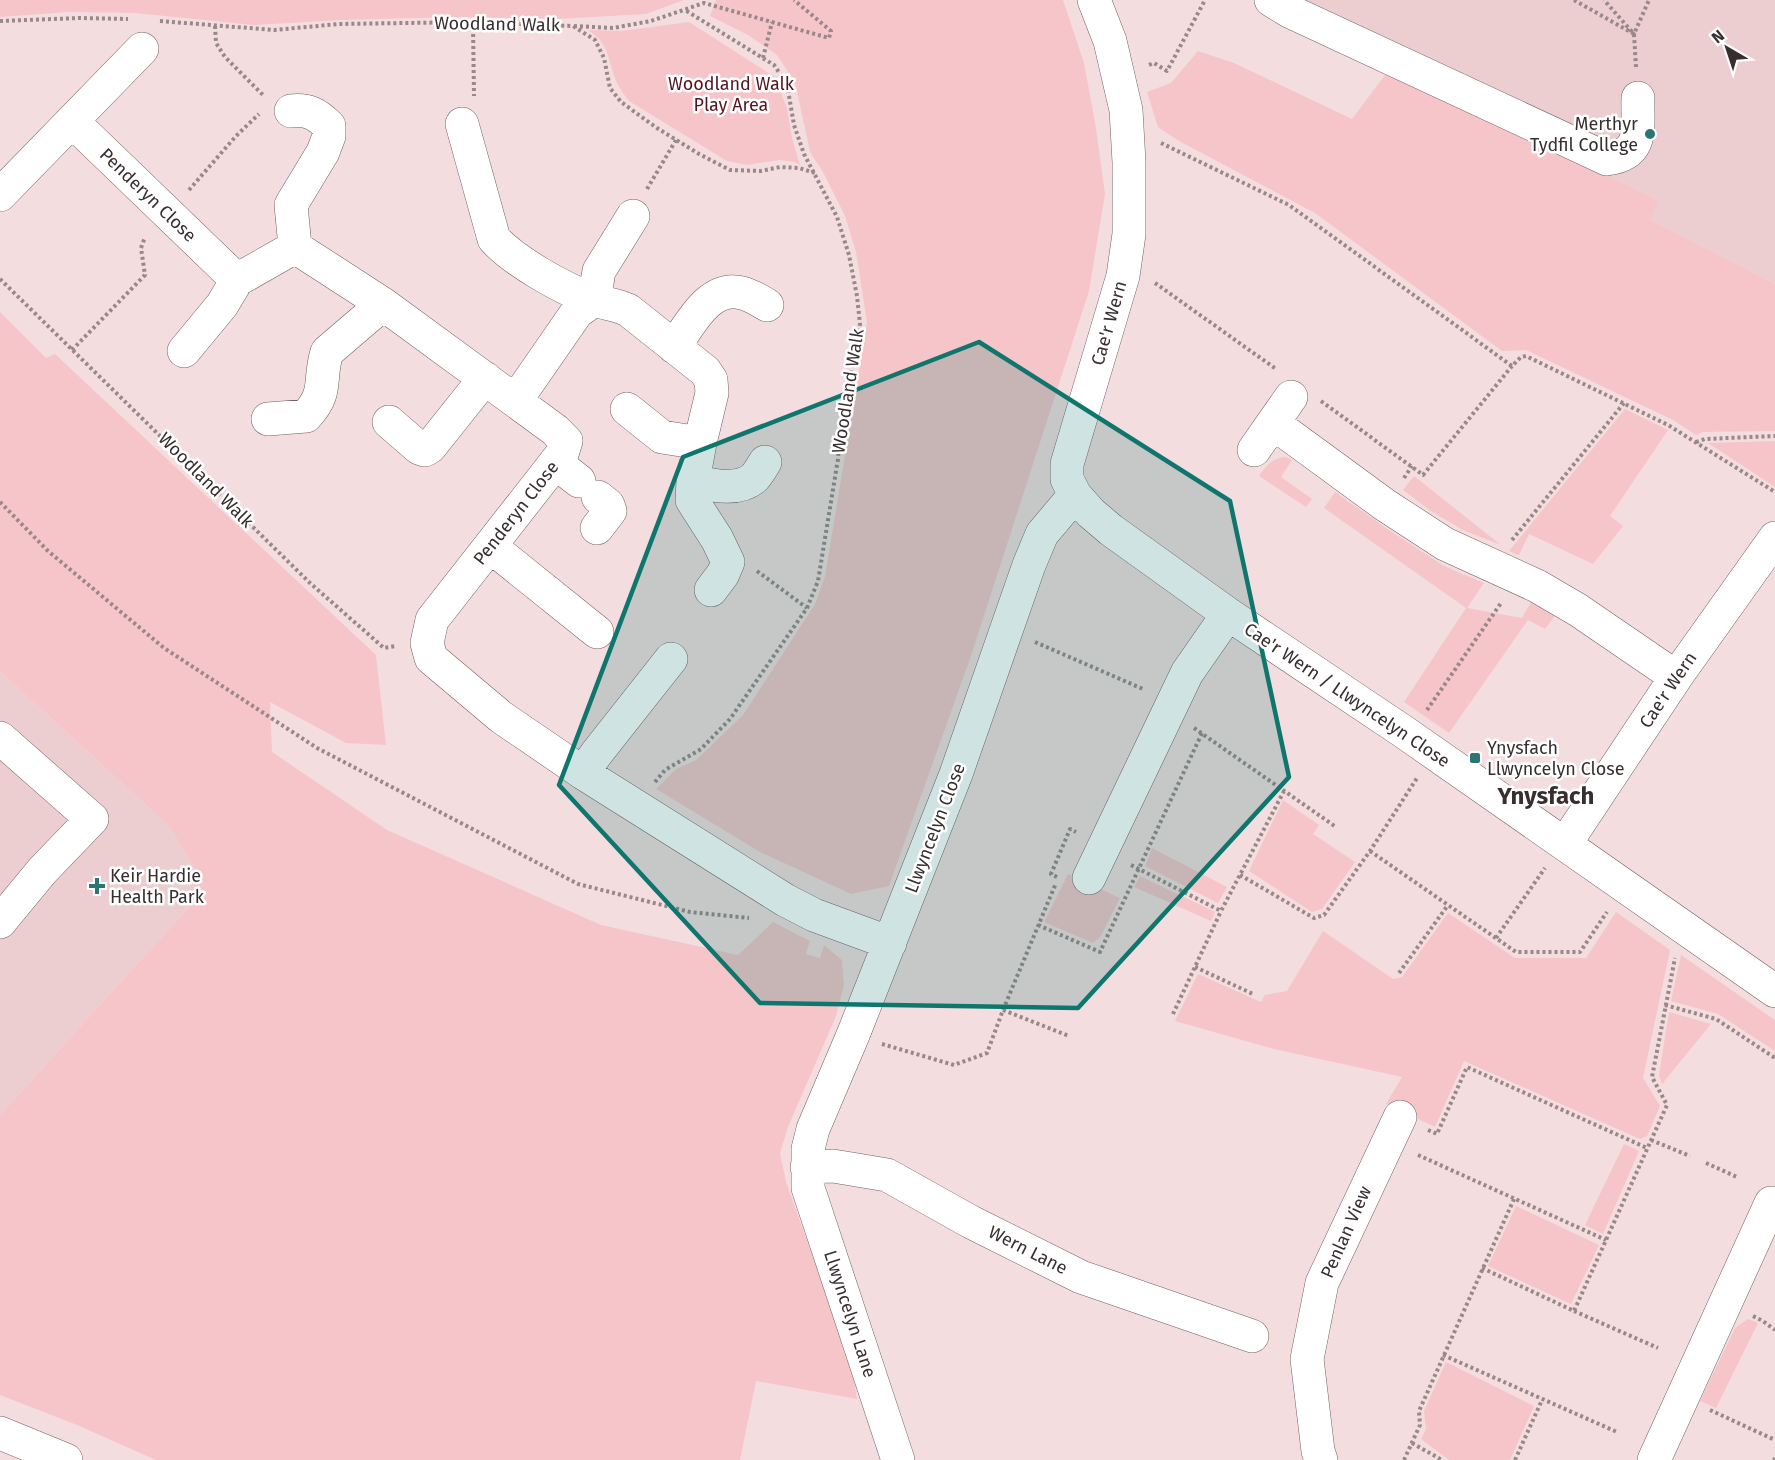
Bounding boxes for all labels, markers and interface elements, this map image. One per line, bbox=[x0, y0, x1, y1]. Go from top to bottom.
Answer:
street label: Woodland Walk bbox=[434, 12, 561, 36]
north arrow bbox=[1697, 18, 1757, 78]
text: N bbox=[1708, 26, 1728, 47]
park label: Woodland Walk Play Area bbox=[668, 73, 795, 116]
place label: Merthyr Tydfil College bbox=[1530, 113, 1638, 156]
marker: Merthyr Tydfil College bbox=[1643, 127, 1657, 141]
street label: Penderyn Close bbox=[95, 143, 201, 247]
street label: Cae'r Wern bbox=[1086, 278, 1132, 368]
street label: Woodland Walk bbox=[827, 326, 869, 455]
street label: Woodland Walk bbox=[154, 428, 259, 533]
street label: Penderyn Close bbox=[469, 457, 563, 569]
street label: Cae'r Wern / Llwyncelyn Close bbox=[1240, 618, 1454, 772]
street label: Cae'r Wern bbox=[1635, 648, 1701, 732]
place label: Ynysfach Llwyncelyn Close bbox=[1487, 737, 1624, 780]
marker: Ynysfach Llwyncelyn Close bbox=[1468, 751, 1482, 765]
street label: Llwyncelyn Close bbox=[900, 760, 970, 896]
district label: Ynysfach bbox=[1497, 782, 1594, 810]
place label: Keir Hardie Health Park bbox=[110, 865, 205, 908]
marker: Keir Hardie Health Park bbox=[88, 877, 106, 895]
street label: Penlan View bbox=[1316, 1183, 1376, 1281]
street label: Wern Lane bbox=[985, 1221, 1071, 1279]
street label: Llwyncelyn Lane bbox=[819, 1248, 881, 1380]

